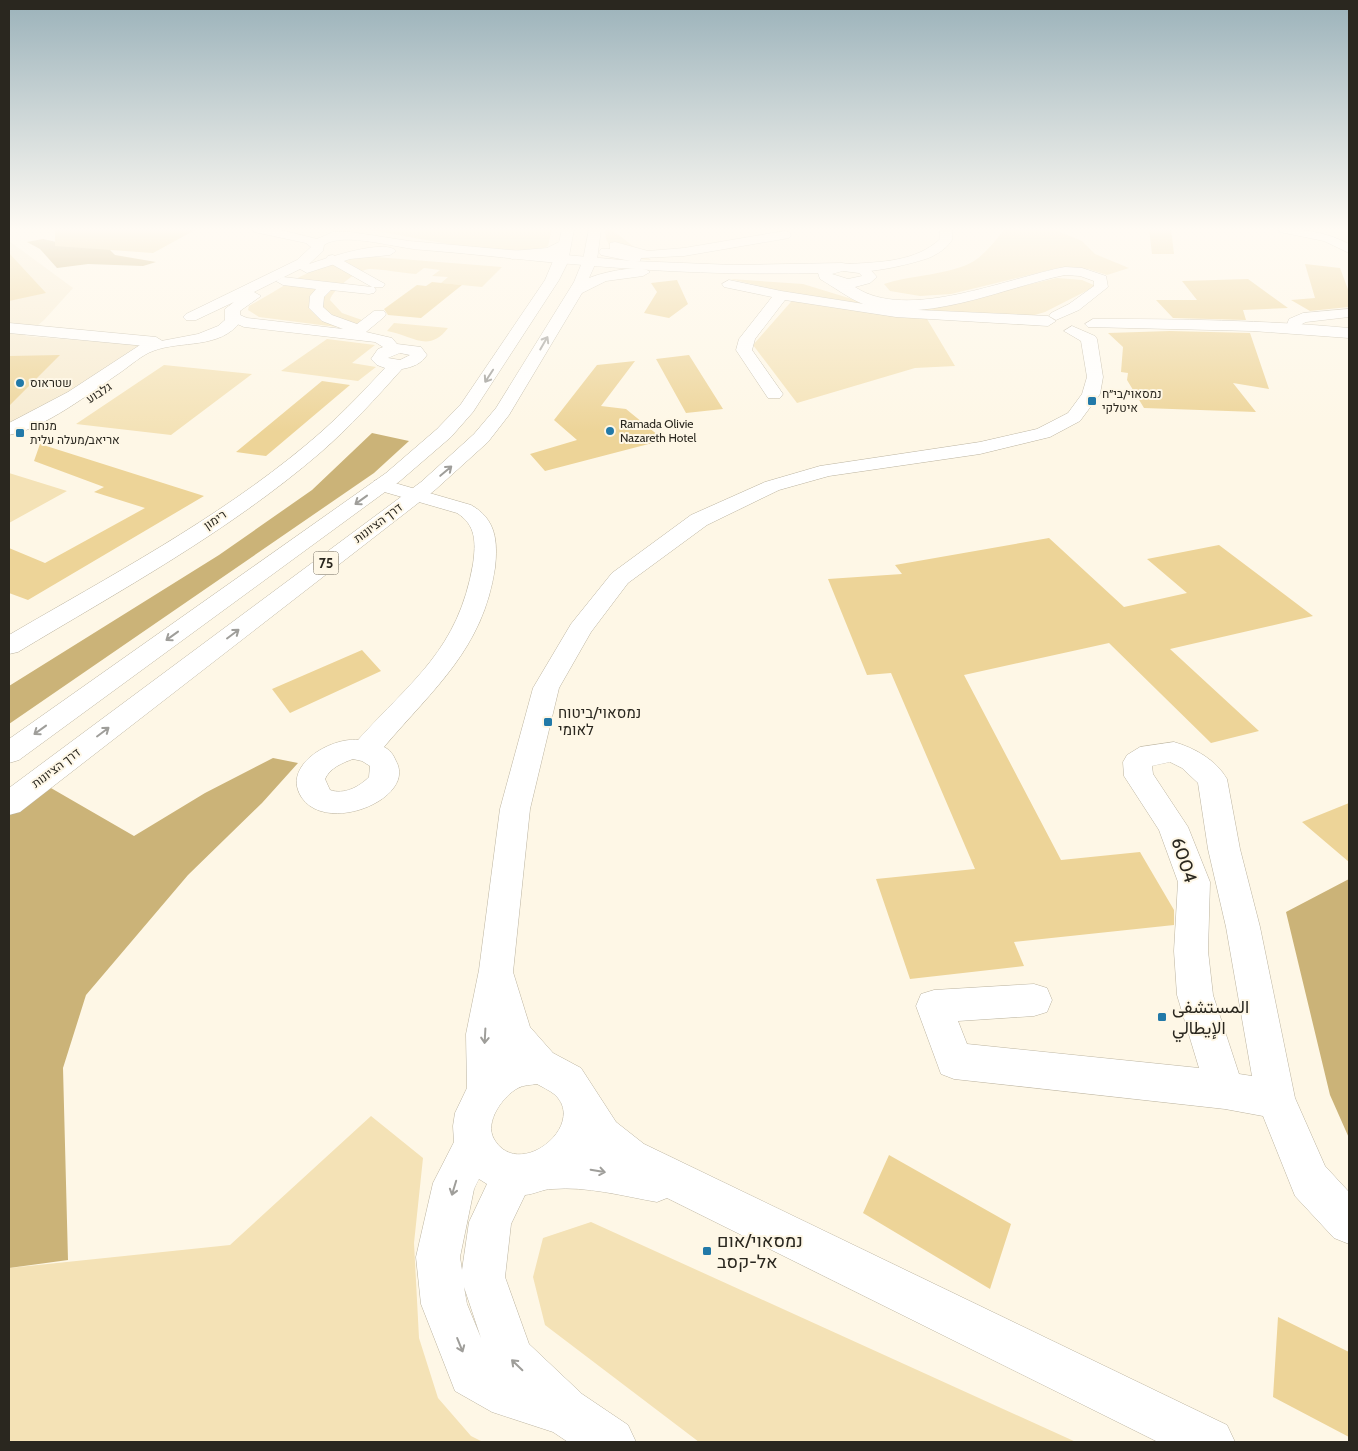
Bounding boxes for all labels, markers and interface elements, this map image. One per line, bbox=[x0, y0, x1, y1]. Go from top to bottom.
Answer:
one-way arrow bbox=[539, 337, 549, 351]
one-way arrow bbox=[483, 368, 493, 382]
place label: שטראוס bbox=[30, 375, 72, 390]
marker: שטראוס bbox=[14, 377, 26, 389]
street label: גלבוע bbox=[83, 379, 115, 406]
place label: נמסאוי/בי״ח איטלקי bbox=[1102, 386, 1162, 415]
marker: נמסאוי/בי״ח איטלקי bbox=[1086, 395, 1098, 407]
place label: Ramada Olivie Nazareth Hotel bbox=[620, 416, 696, 445]
place label: מנחם אריאב/מעלה עלית bbox=[30, 418, 120, 447]
marker: Ramada Olivie Nazareth Hotel bbox=[604, 425, 616, 437]
marker: מנחם אריאב/מעלה עלית bbox=[14, 427, 26, 439]
one-way arrow bbox=[439, 466, 452, 477]
one-way arrow bbox=[354, 495, 368, 505]
street label: דרך הציונות bbox=[350, 499, 405, 546]
street label: רימון bbox=[201, 507, 229, 533]
road number: 75 bbox=[314, 552, 338, 574]
one-way arrow bbox=[226, 628, 239, 639]
one-way arrow bbox=[166, 630, 179, 641]
place label: נמסאוי/ביטוח לאומי bbox=[558, 704, 641, 739]
marker: נמסאוי/ביטוח לאומי bbox=[542, 716, 554, 728]
one-way arrow bbox=[34, 725, 47, 736]
one-way arrow bbox=[96, 726, 109, 737]
street label: דרך הציונות bbox=[28, 744, 83, 791]
street label: 6004 bbox=[1166, 835, 1202, 885]
place label: المستشفى الإيطالي bbox=[1172, 996, 1249, 1043]
marker: المستشفى الإيطالي bbox=[1156, 1011, 1168, 1023]
one-way arrow bbox=[480, 1027, 489, 1043]
one-way arrow bbox=[590, 1166, 606, 1176]
one-way arrow bbox=[448, 1179, 458, 1195]
place label: נמסאוי/אום אל-קסב bbox=[717, 1230, 803, 1273]
marker: נמסאוי/אום אל-קסב bbox=[701, 1245, 713, 1257]
one-way arrow bbox=[456, 1337, 466, 1352]
one-way arrow bbox=[511, 1359, 523, 1371]

